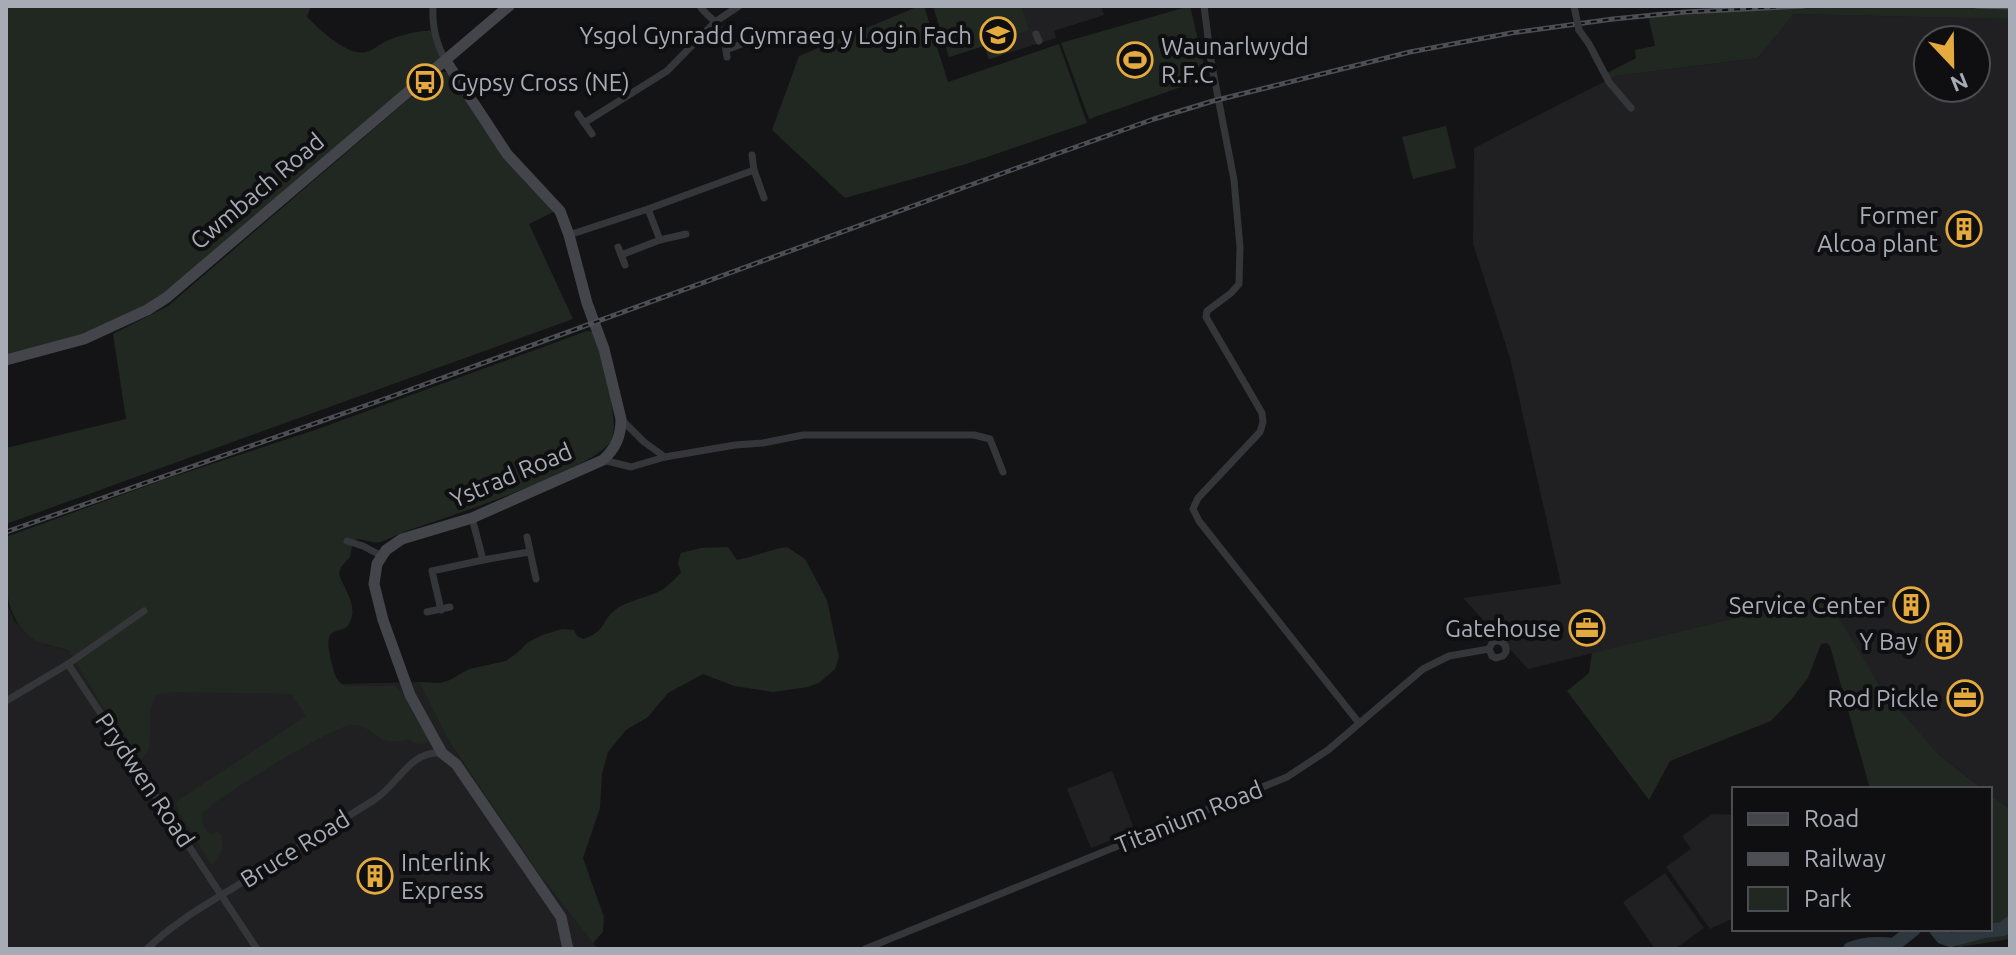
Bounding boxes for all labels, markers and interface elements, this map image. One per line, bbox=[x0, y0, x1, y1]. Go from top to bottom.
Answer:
school or university icon: Ysgol Gynradd Gymraeg y Login Fach bbox=[979, 16, 1017, 54]
place label: Ysgol Gynradd Gymraeg y Login Fach bbox=[579, 22, 972, 49]
north arrow bbox=[1912, 24, 1992, 104]
place label: Waunarlwydd R.F.C bbox=[1161, 33, 1309, 88]
sports icon: Waunarlwydd R.F.C bbox=[1116, 41, 1154, 79]
bus stop icon: Gypsy Cross (NE) bbox=[406, 63, 444, 101]
text: N bbox=[1947, 68, 1972, 98]
place label: Gypsy Cross (NE) bbox=[451, 69, 630, 96]
street label: Cwmbach Road bbox=[185, 127, 329, 255]
place label: Former Alcoa plant bbox=[1817, 202, 1939, 257]
building icon: Former Alcoa plant bbox=[1945, 210, 1983, 248]
street label: Ystrad Road bbox=[446, 437, 576, 513]
building icon: Service Center bbox=[1892, 586, 1930, 624]
place label: Service Center bbox=[1729, 592, 1885, 619]
office icon: Gatehouse bbox=[1568, 609, 1606, 647]
place label: Gatehouse bbox=[1445, 615, 1561, 642]
building icon: Y Bay bbox=[1925, 622, 1963, 660]
place label: Y Bay bbox=[1859, 628, 1918, 655]
office icon: Rod Pickle bbox=[1946, 679, 1984, 717]
place label: Rod Pickle bbox=[1828, 685, 1939, 712]
street label: Prydwen Road bbox=[90, 708, 200, 852]
street label: Titanium Road bbox=[1112, 775, 1266, 859]
legend bbox=[1732, 787, 1992, 931]
street label: Bruce Road bbox=[236, 805, 354, 893]
text: Road bbox=[1804, 805, 1859, 832]
text: Railway bbox=[1804, 845, 1886, 872]
place label: Interlink Express bbox=[401, 849, 491, 904]
building icon: Interlink Express bbox=[356, 857, 394, 895]
text: Park bbox=[1804, 885, 1852, 912]

